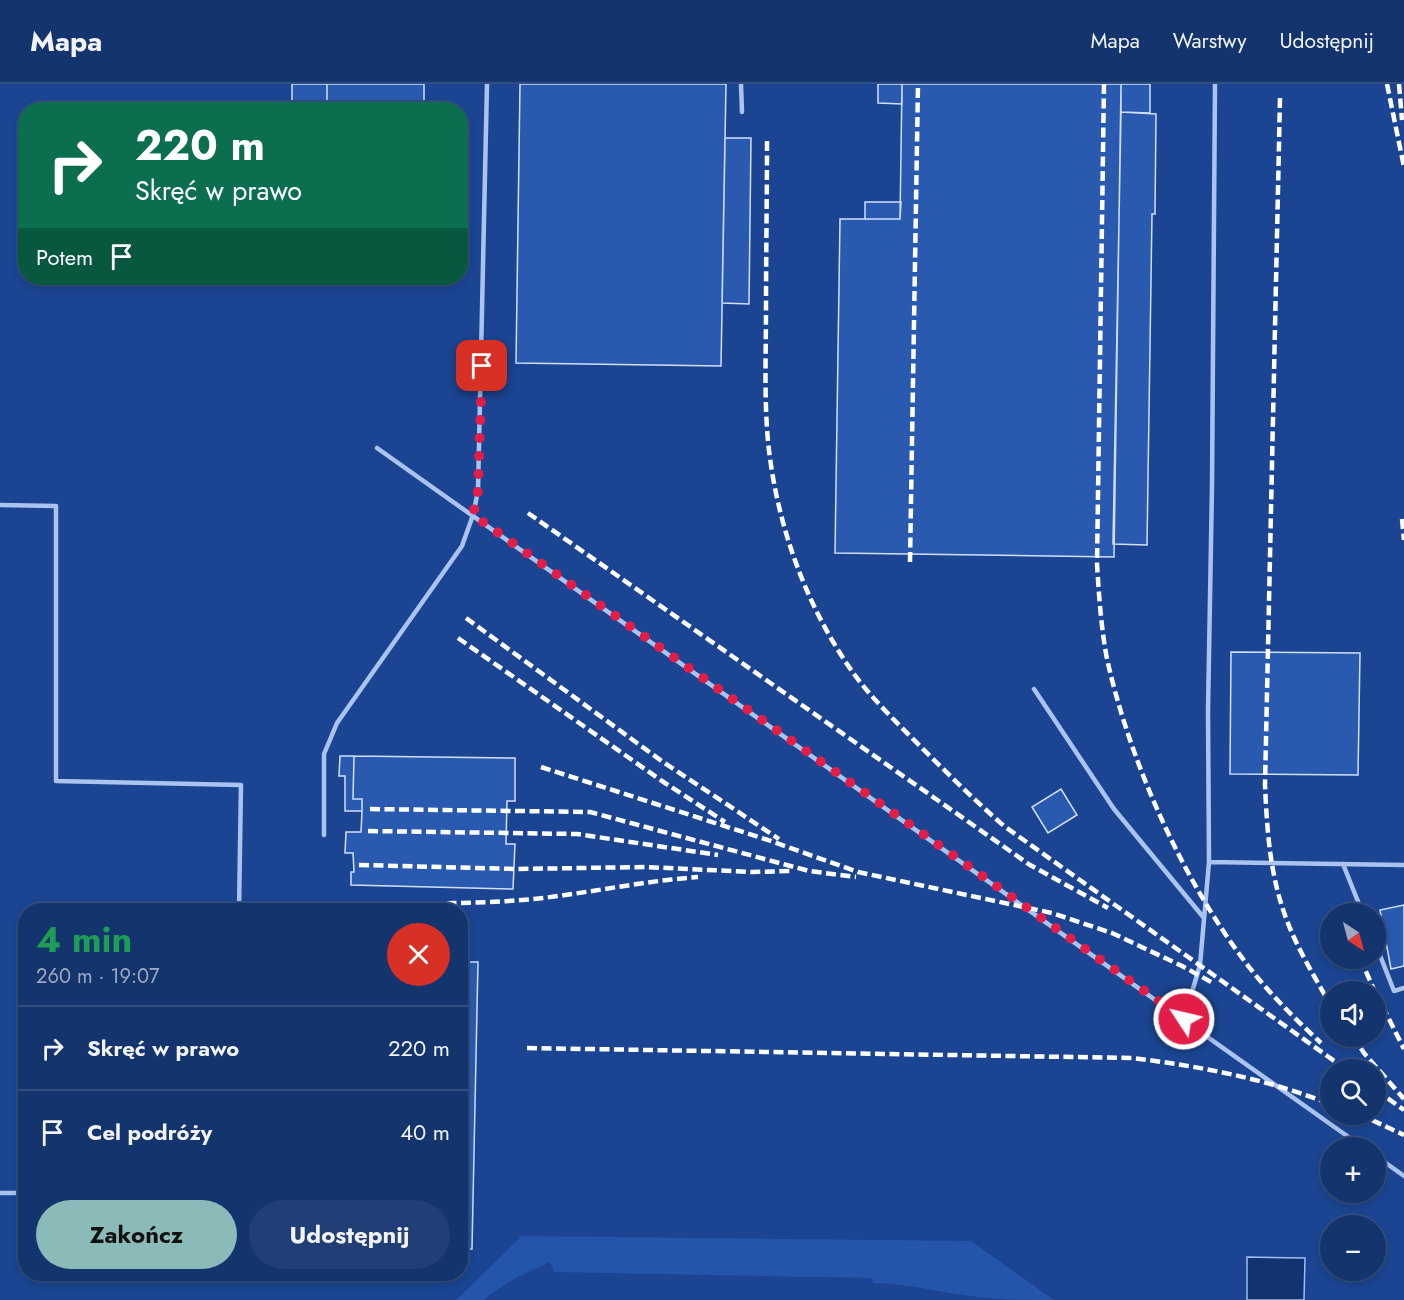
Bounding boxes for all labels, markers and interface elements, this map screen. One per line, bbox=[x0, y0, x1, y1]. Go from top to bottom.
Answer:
text: Mapa bbox=[30, 21, 102, 62]
text: Mapa bbox=[1091, 26, 1140, 56]
text: Warstwy bbox=[1173, 26, 1246, 56]
text: Udostępnij bbox=[1279, 26, 1374, 56]
text: 220 m bbox=[135, 115, 265, 176]
icon: right bbox=[36, 126, 114, 204]
text: Skręć w prawo bbox=[135, 171, 302, 210]
icon: arrive bbox=[105, 240, 138, 273]
text: Potem bbox=[36, 241, 93, 273]
pin bbox=[456, 340, 507, 391]
icon: arrive bbox=[465, 349, 498, 382]
north arrow bbox=[1320, 903, 1386, 969]
map controls bbox=[1320, 903, 1386, 1281]
text: 4 min bbox=[36, 913, 132, 965]
button: close bbox=[387, 923, 450, 986]
text: 260 m · 19:07 bbox=[36, 962, 160, 991]
button: sound bbox=[1320, 981, 1386, 1047]
position arrow bbox=[1152, 987, 1216, 1051]
icon: right bbox=[36, 1032, 69, 1065]
text: Skręć w prawo bbox=[87, 1032, 239, 1064]
text: 220 m bbox=[388, 1032, 450, 1064]
button: search bbox=[1320, 1059, 1386, 1125]
icon: arrive bbox=[36, 1116, 69, 1149]
text: Cel podróży bbox=[87, 1116, 212, 1148]
text: 40 m bbox=[400, 1116, 450, 1148]
button: + bbox=[1320, 1137, 1386, 1203]
button: Zakończ bbox=[36, 1200, 237, 1269]
button: Udostępnij bbox=[249, 1200, 450, 1269]
button: − bbox=[1320, 1215, 1386, 1281]

